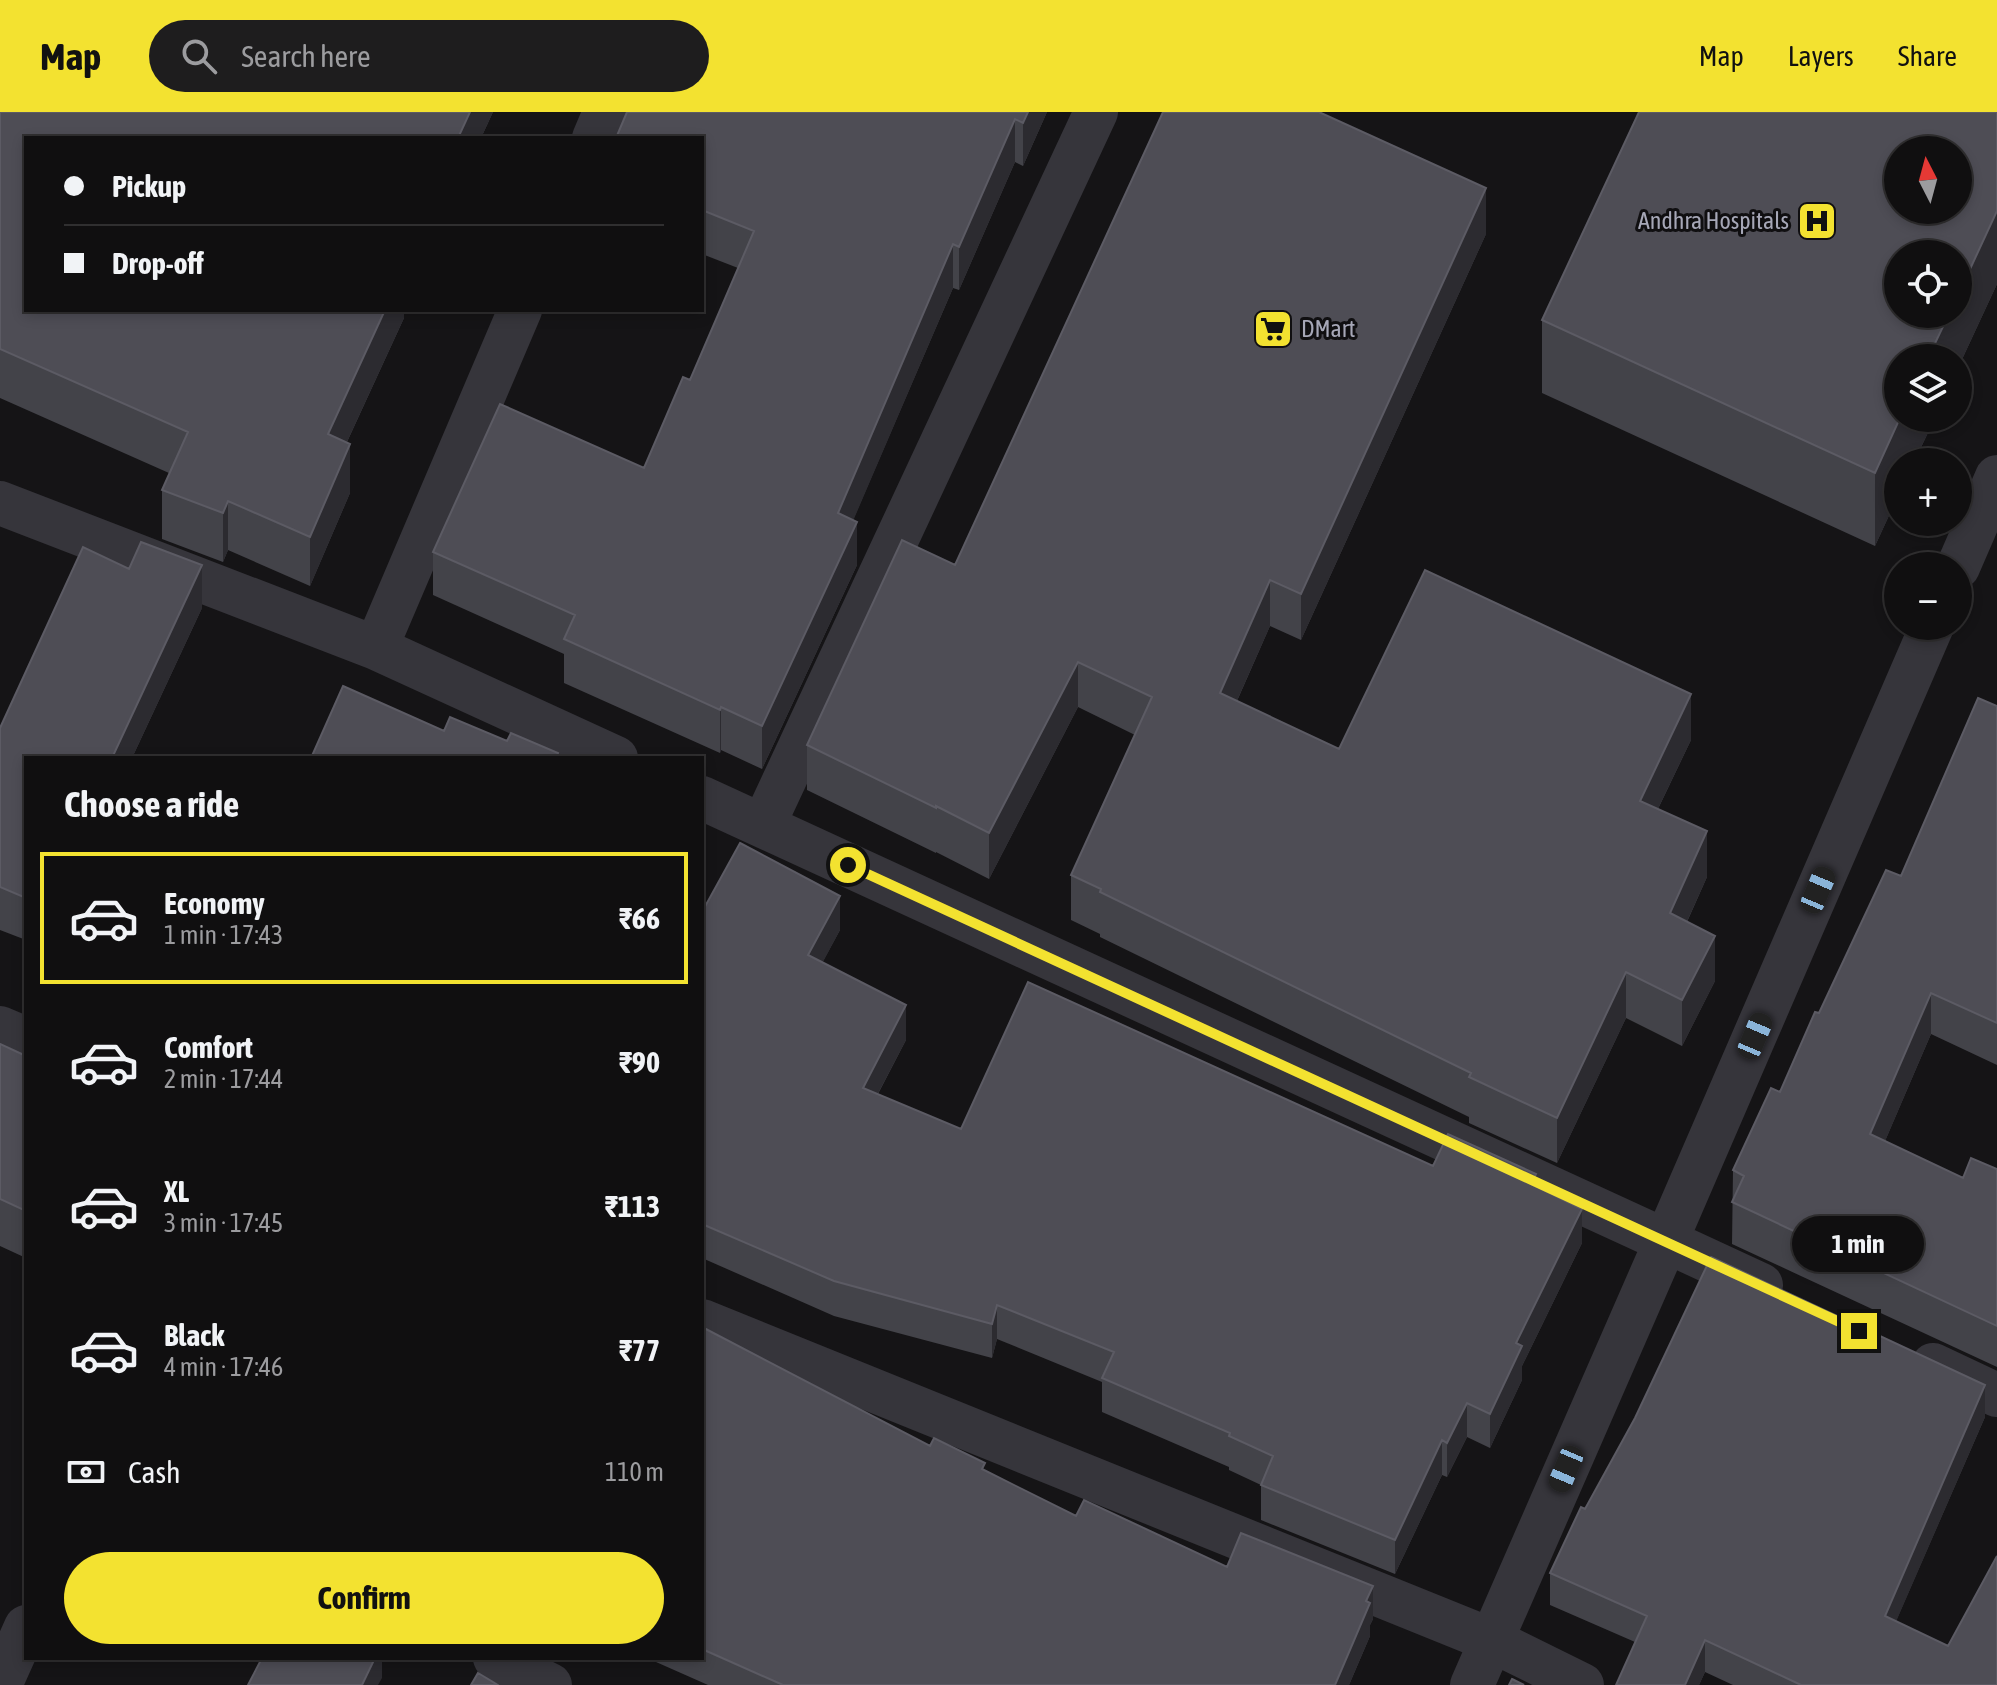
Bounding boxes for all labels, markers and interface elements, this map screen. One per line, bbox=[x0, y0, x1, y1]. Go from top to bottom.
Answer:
search box bbox=[149, 20, 709, 92]
icon: search bbox=[177, 34, 221, 78]
text: Map bbox=[40, 35, 101, 78]
text: Search here bbox=[241, 39, 371, 73]
text: Map bbox=[1699, 40, 1744, 72]
text: Layers bbox=[1788, 40, 1854, 72]
text: Share bbox=[1898, 40, 1957, 72]
north arrow bbox=[1884, 136, 1972, 224]
map controls bbox=[1884, 136, 1972, 640]
text: Pickup bbox=[112, 169, 186, 203]
hospital icon: Andhra Hospitals bbox=[1796, 200, 1838, 242]
place label: Andhra Hospitals bbox=[1638, 207, 1789, 234]
button: locate bbox=[1884, 240, 1972, 328]
text: Drop-off bbox=[112, 246, 204, 280]
supermarket icon: DMart bbox=[1252, 308, 1294, 350]
place label: DMart bbox=[1301, 315, 1356, 342]
button: layers bbox=[1884, 344, 1972, 432]
button: + bbox=[1884, 448, 1972, 536]
button: − bbox=[1884, 552, 1972, 640]
text: Choose a ride bbox=[64, 783, 239, 825]
route start bbox=[830, 847, 866, 883]
car bbox=[1798, 863, 1838, 917]
icon: car bbox=[68, 882, 140, 954]
text: Economy bbox=[164, 886, 265, 920]
text: ₹66 bbox=[619, 901, 660, 935]
text: 1 min · 17:43 bbox=[164, 920, 283, 950]
car bbox=[1735, 1009, 1775, 1063]
icon: car bbox=[68, 1026, 140, 1098]
text: Comfort bbox=[164, 1030, 253, 1064]
text: ₹90 bbox=[619, 1045, 660, 1079]
text: 2 min · 17:44 bbox=[164, 1064, 283, 1094]
icon: car bbox=[68, 1170, 140, 1242]
text: XL bbox=[164, 1174, 189, 1208]
text: ₹113 bbox=[605, 1189, 660, 1223]
text: 3 min · 17:45 bbox=[164, 1208, 283, 1238]
callout: 1 min bbox=[1793, 1215, 1925, 1271]
text: 1 min bbox=[1831, 1229, 1885, 1259]
route end bbox=[1841, 1313, 1877, 1349]
icon: car bbox=[68, 1314, 140, 1386]
text: Black bbox=[164, 1318, 224, 1352]
text: ₹77 bbox=[619, 1333, 660, 1367]
text: 4 min · 17:46 bbox=[164, 1352, 283, 1382]
car bbox=[1546, 1442, 1586, 1496]
icon: cash bbox=[64, 1450, 108, 1494]
text: Cash bbox=[128, 1455, 181, 1489]
text: 110 m bbox=[605, 1457, 664, 1487]
button: Confirm bbox=[64, 1552, 664, 1644]

